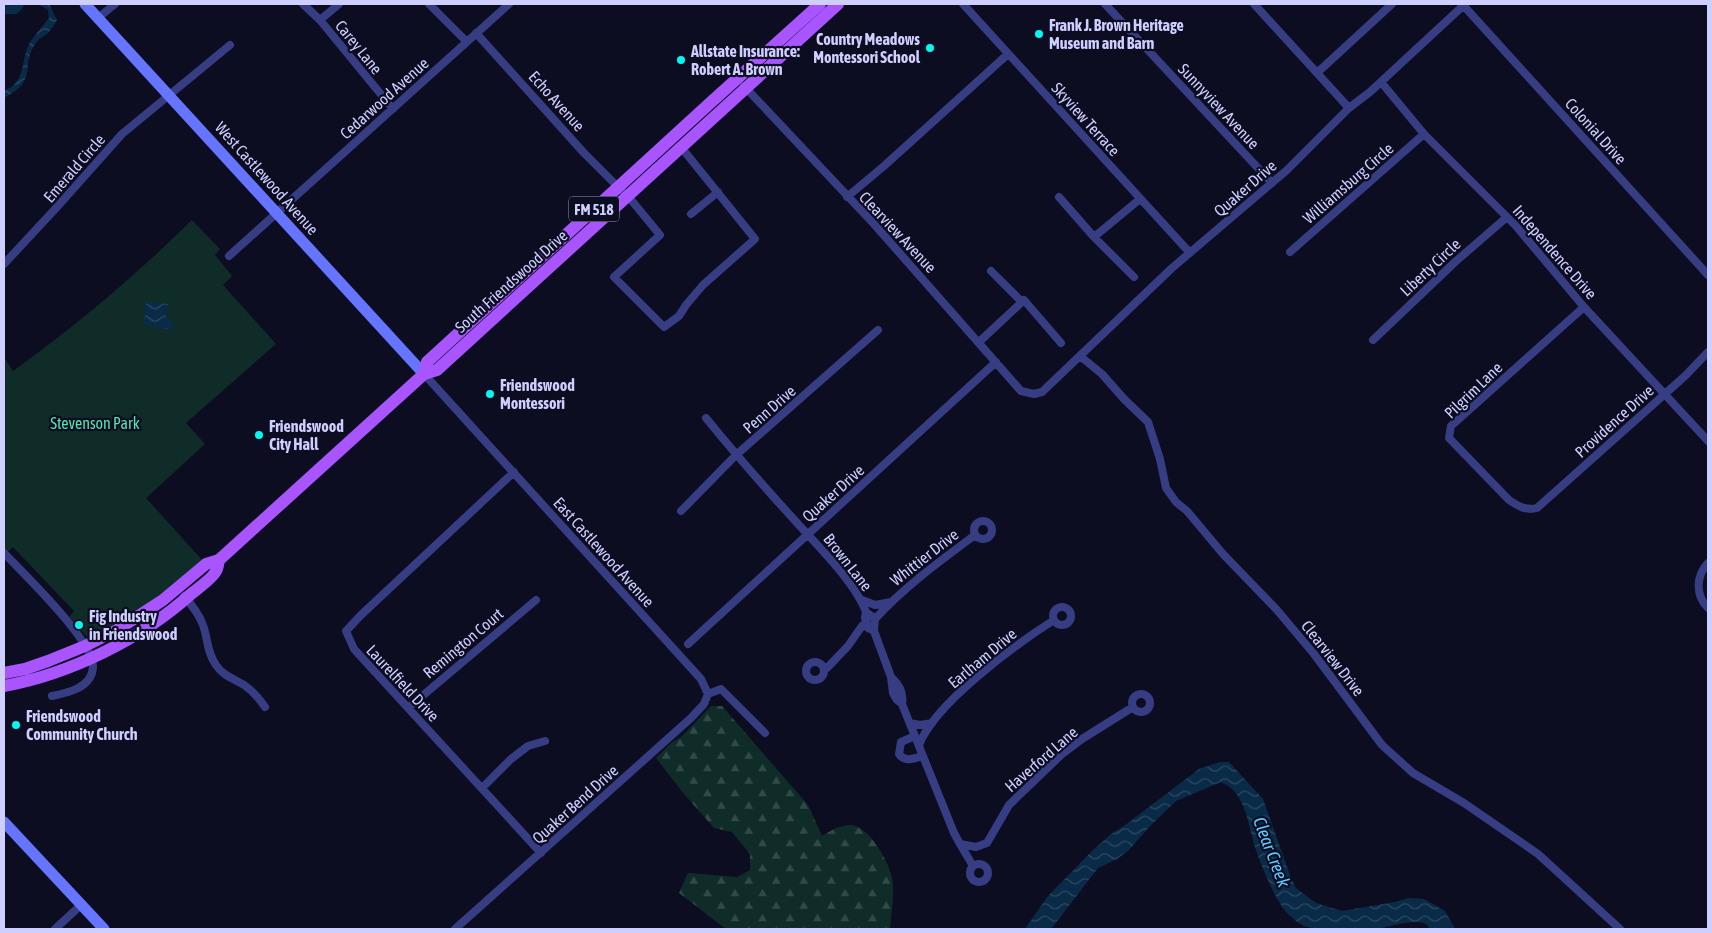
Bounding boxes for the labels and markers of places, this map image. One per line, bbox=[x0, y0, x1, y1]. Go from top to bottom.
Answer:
place label: Frank J. Brown Heritage Museum and Barn bbox=[1049, 16, 1184, 52]
marker: Frank J. Brown Heritage Museum and Barn bbox=[1033, 28, 1045, 40]
place label: Country Meadows Montessori School bbox=[813, 30, 921, 66]
place label: Allstate Insurance: Robert A. Brown bbox=[690, 42, 800, 78]
marker: Country Meadows Montessori School bbox=[924, 42, 936, 54]
marker: Allstate Insurance: Robert A. Brown bbox=[675, 54, 687, 66]
place label: Friendswood Montessori bbox=[500, 376, 575, 412]
marker: Friendswood Montessori bbox=[484, 388, 496, 400]
place label: Friendswood City Hall bbox=[269, 417, 344, 453]
marker: Friendswood City Hall bbox=[253, 429, 265, 441]
place label: Fig Industry in Friendswood bbox=[89, 607, 178, 643]
marker: Fig Industry in Friendswood bbox=[73, 619, 85, 631]
place label: Friendswood Community Church bbox=[26, 707, 138, 743]
marker: Friendswood Community Church bbox=[10, 719, 22, 731]

